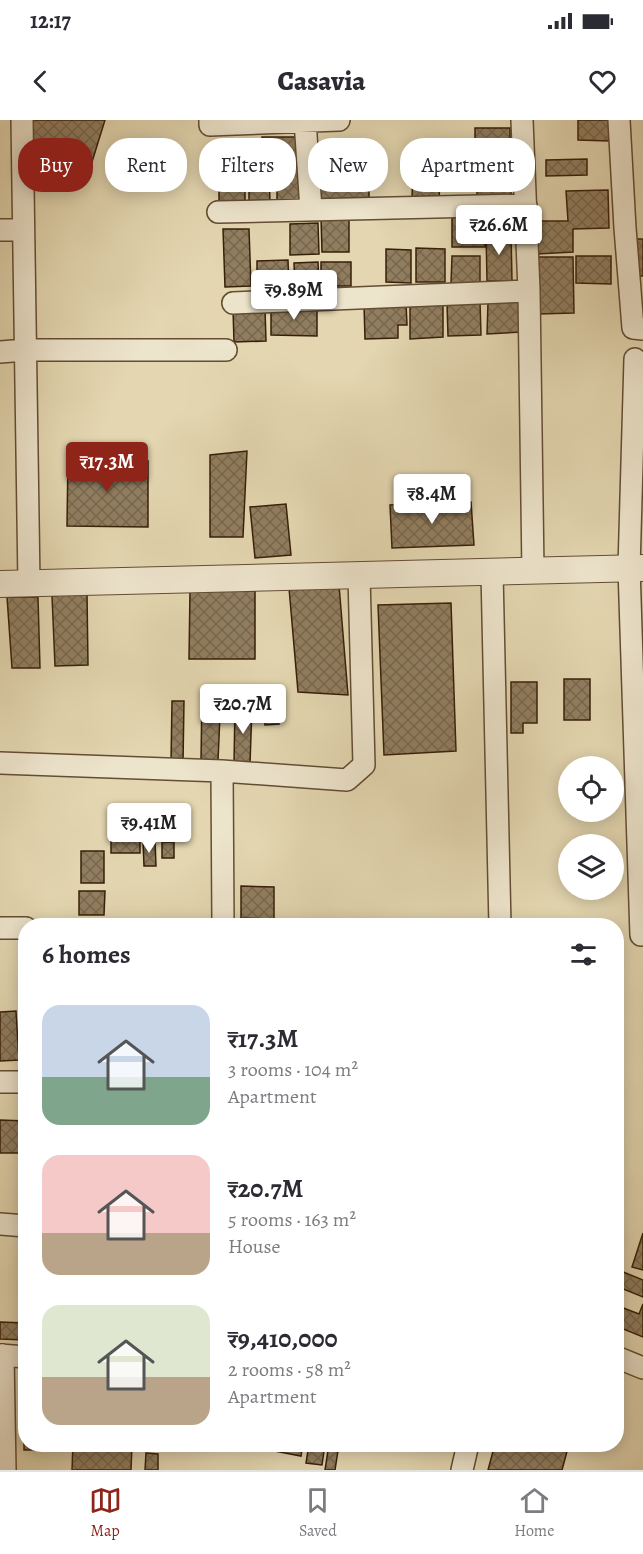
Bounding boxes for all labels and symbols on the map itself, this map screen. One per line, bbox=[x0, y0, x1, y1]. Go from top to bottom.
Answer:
pin: ₹26.6M bbox=[450, 205, 548, 256]
pin: ₹9.89M bbox=[245, 270, 343, 321]
pin: ₹17.3M bbox=[58, 442, 156, 493]
pin: ₹8.4M bbox=[390, 474, 474, 525]
pin: ₹20.7M bbox=[194, 684, 292, 735]
pin: ₹9.41M bbox=[100, 803, 198, 854]

